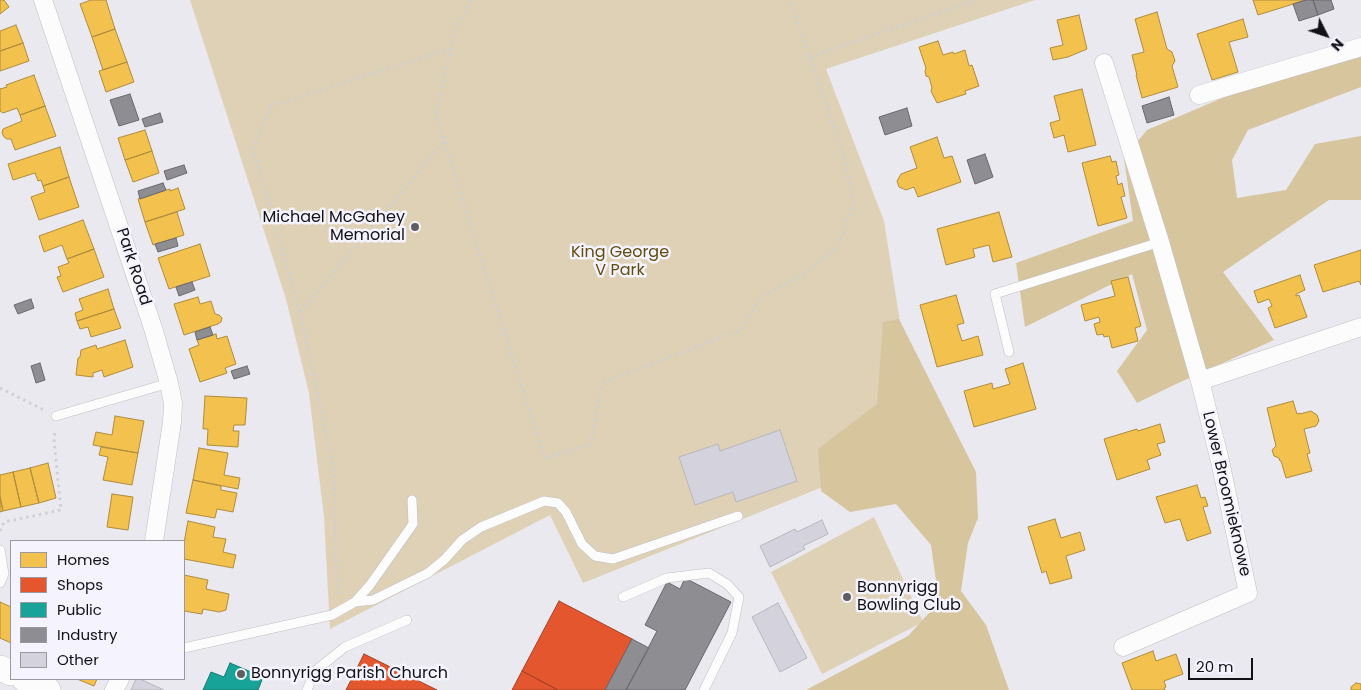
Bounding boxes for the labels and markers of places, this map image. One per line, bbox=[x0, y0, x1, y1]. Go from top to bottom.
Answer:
place label: Michael McGahey Memorial bbox=[262, 208, 405, 246]
marker: Michael McGahey Memorial bbox=[409, 221, 421, 233]
place label: Bonnyrigg Bowling Club bbox=[857, 578, 961, 616]
marker: Bonnyrigg Bowling Club bbox=[841, 591, 853, 603]
place label: Bonnyrigg Parish Church bbox=[251, 664, 448, 684]
marker: Bonnyrigg Parish Church bbox=[235, 668, 247, 680]

